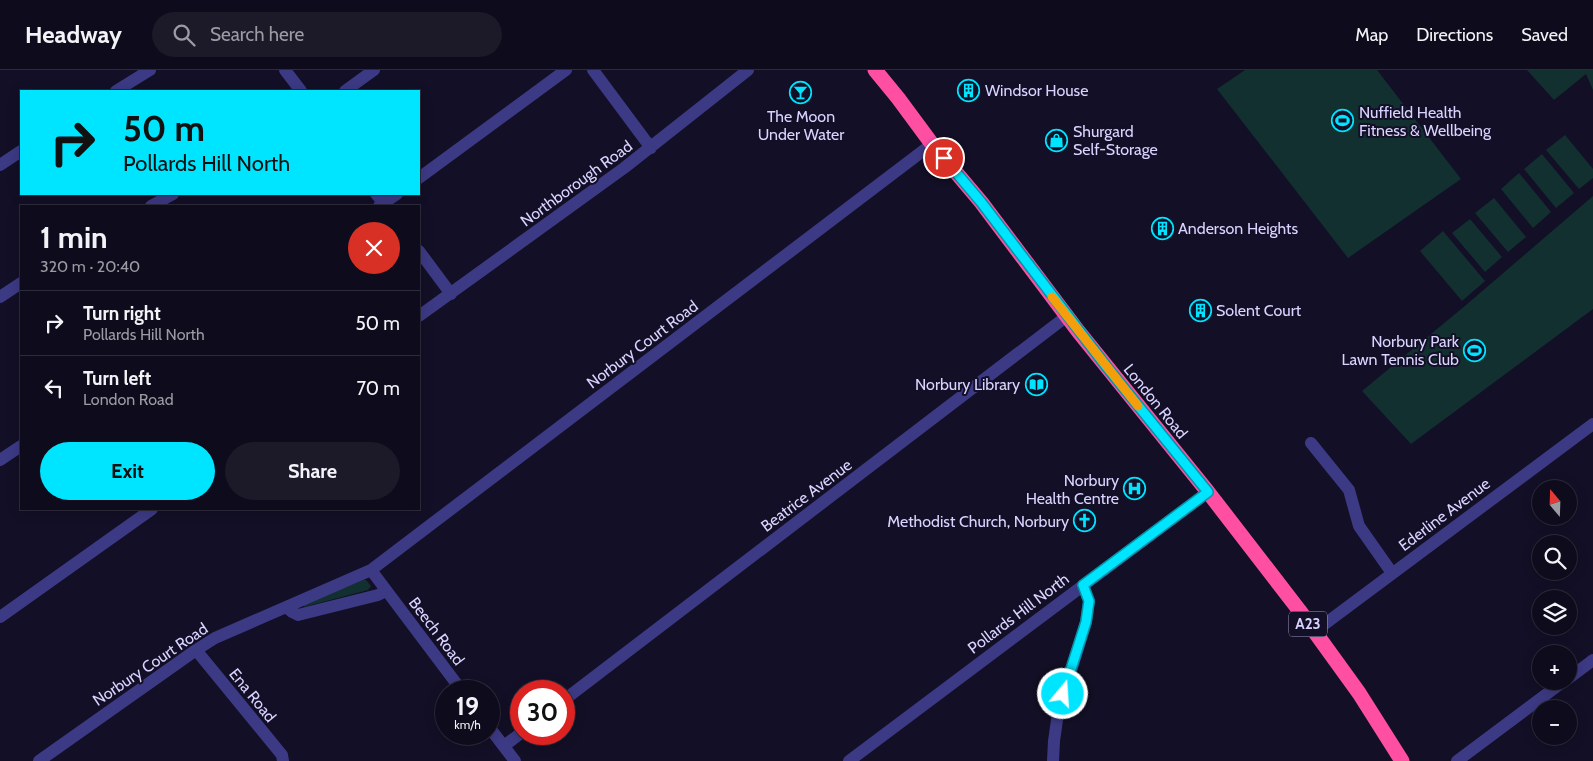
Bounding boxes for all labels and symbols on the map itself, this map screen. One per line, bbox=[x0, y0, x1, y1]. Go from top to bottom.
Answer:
building icon: Windsor House bbox=[957, 78, 981, 102]
bar icon: The Moon Under Water bbox=[789, 80, 813, 104]
place label: Windsor House bbox=[985, 81, 1088, 100]
place label: Nuffield Health Fitness & Wellbeing bbox=[1359, 103, 1492, 140]
place label: The Moon Under Water bbox=[758, 107, 845, 144]
sports icon: Nuffield Health Fitness & Wellbeing bbox=[1331, 109, 1355, 133]
place label: Shurgard Self-Storage bbox=[1073, 122, 1158, 159]
shop icon: Shurgard Self-Storage bbox=[1045, 128, 1069, 152]
street label: Northborough Road bbox=[517, 136, 636, 230]
pin bbox=[923, 137, 965, 179]
building icon: Anderson Heights bbox=[1150, 216, 1174, 240]
place label: Anderson Heights bbox=[1178, 219, 1298, 238]
street label: Norbury Court Road bbox=[583, 296, 702, 392]
building icon: Solent Court bbox=[1188, 298, 1212, 322]
place label: Solent Court bbox=[1216, 301, 1302, 320]
place label: Norbury Park Lawn Tennis Club bbox=[1342, 332, 1460, 369]
sports icon: Norbury Park Lawn Tennis Club bbox=[1463, 338, 1487, 362]
street label: London Road bbox=[1120, 360, 1191, 442]
library icon: Norbury Library bbox=[1024, 372, 1048, 396]
place label: Norbury Library bbox=[915, 375, 1020, 394]
street label: Beatrice Avenue bbox=[757, 455, 855, 536]
place label: Norbury Health Centre bbox=[1026, 471, 1119, 508]
street label: Ederline Avenue bbox=[1395, 474, 1494, 555]
hospital icon: Norbury Health Centre bbox=[1123, 477, 1147, 501]
north arrow bbox=[1532, 480, 1578, 525]
church icon: Methodist Church, Norbury bbox=[1073, 509, 1097, 533]
place label: Methodist Church, Norbury bbox=[887, 512, 1069, 531]
street label: Pollards Hill North bbox=[964, 569, 1073, 658]
street label: Beech Road bbox=[405, 594, 468, 669]
road number: A23 bbox=[1289, 612, 1327, 636]
street label: Norbury Court Road bbox=[89, 619, 211, 710]
street label: Ena Road bbox=[225, 665, 280, 726]
position arrow bbox=[1036, 667, 1088, 719]
speed limit sign: 30 bbox=[510, 680, 575, 745]

